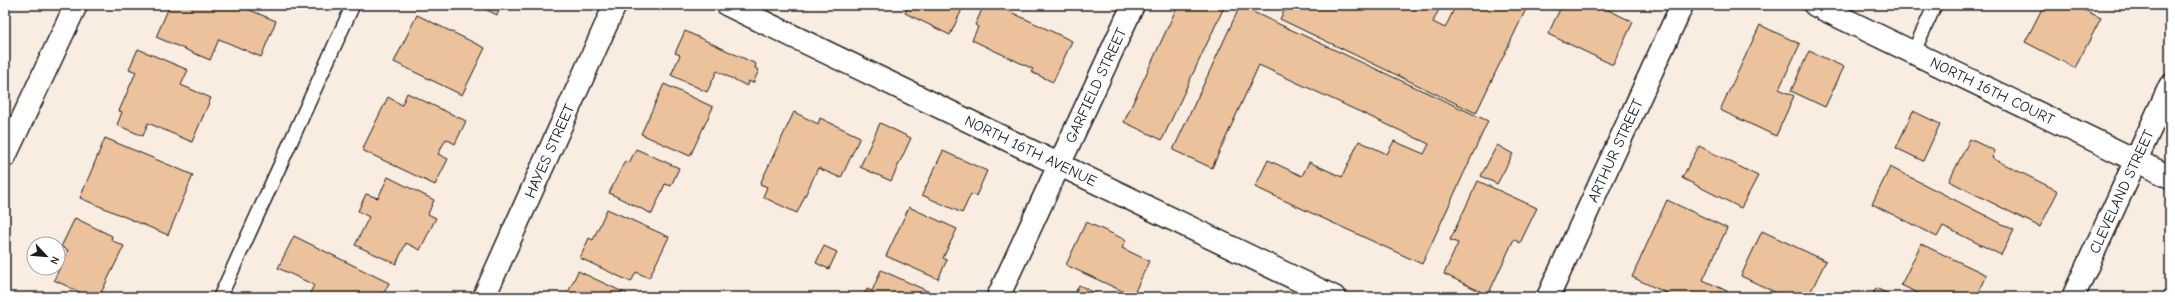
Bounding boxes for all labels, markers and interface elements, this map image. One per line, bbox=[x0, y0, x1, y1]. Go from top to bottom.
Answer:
street label: GARFIELD STREET bbox=[1061, 25, 1130, 146]
street label: NORTH 16TH COURT bbox=[1927, 53, 2058, 129]
street label: ARTHUR STREET bbox=[1584, 96, 1647, 205]
street label: HAYES STREET bbox=[521, 101, 578, 201]
street label: NORTH 16TH AVENUE bbox=[962, 111, 1100, 190]
street label: CLEVELAND STREET bbox=[2085, 127, 2158, 256]
north arrow bbox=[26, 236, 66, 276]
text: N bbox=[47, 254, 62, 266]

